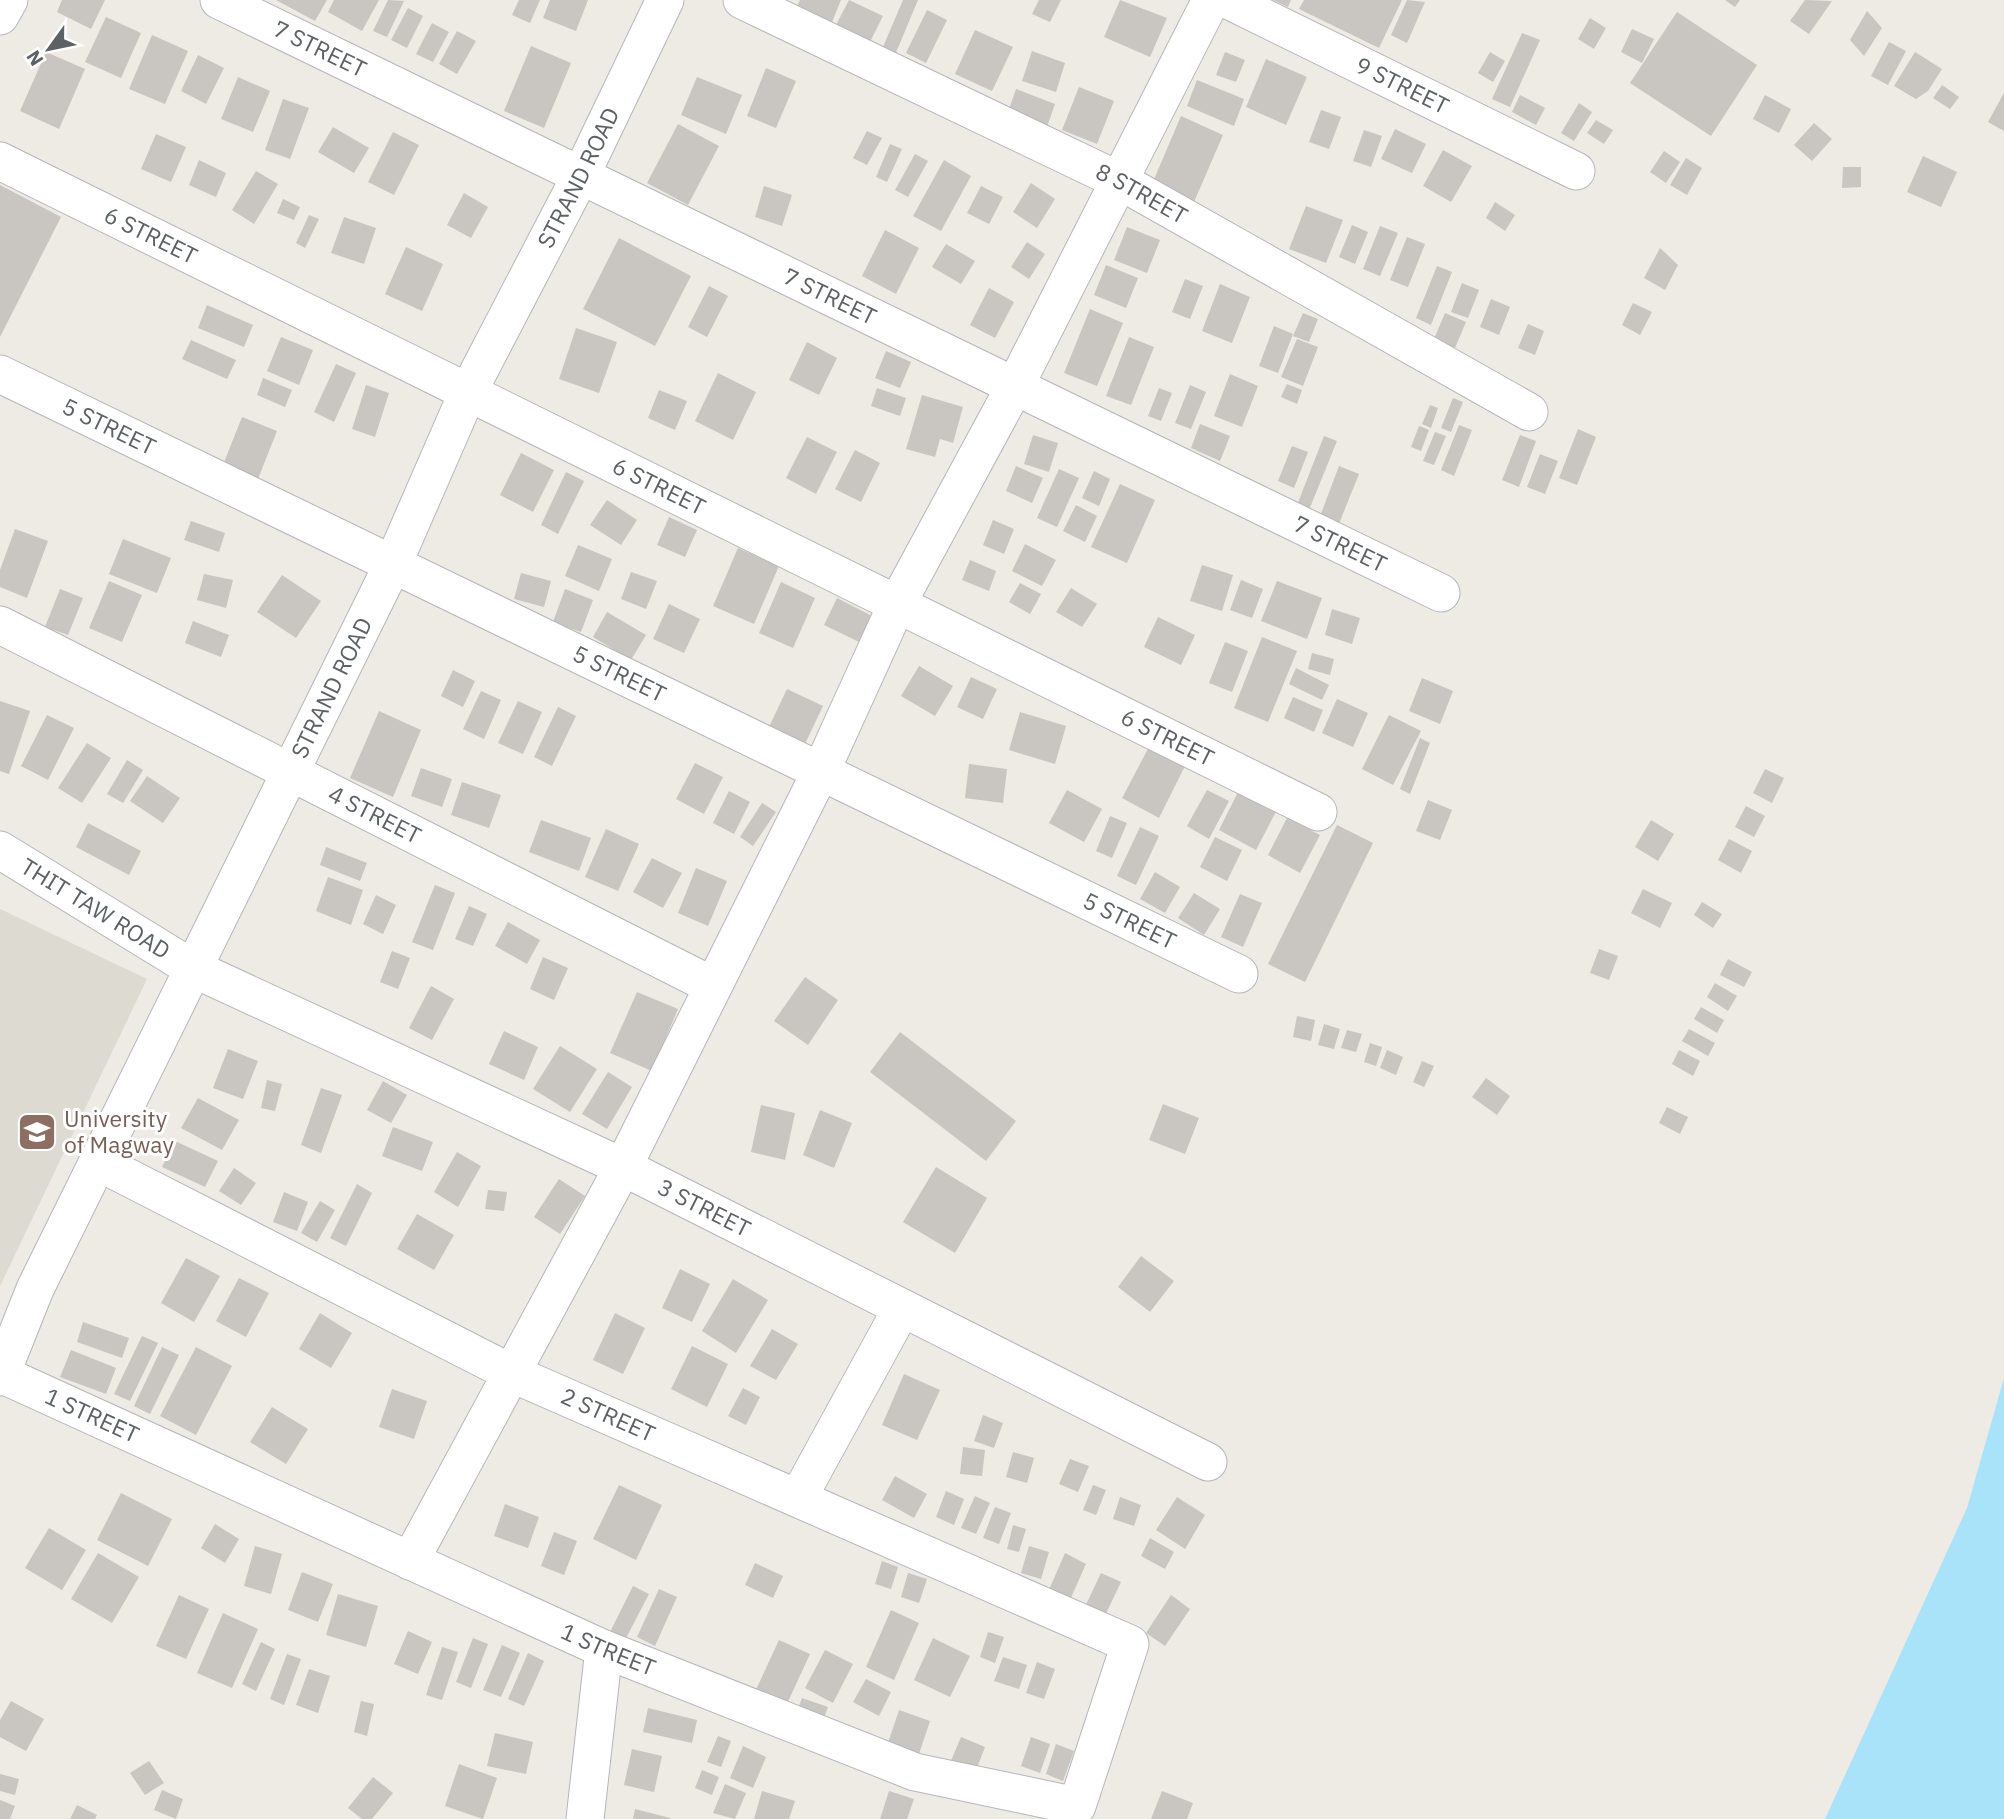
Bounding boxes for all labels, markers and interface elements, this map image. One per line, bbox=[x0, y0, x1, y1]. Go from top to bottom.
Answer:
street label: 7 STREET bbox=[269, 13, 372, 83]
north arrow bbox=[14, 14, 84, 84]
text: N bbox=[21, 46, 49, 71]
street label: 9 STREET bbox=[1351, 49, 1454, 120]
street label: STRAND ROAD bbox=[530, 102, 625, 253]
street label: 8 STREET bbox=[1091, 156, 1193, 230]
street label: 6 STREET bbox=[100, 199, 203, 270]
street label: 7 STREET bbox=[779, 260, 882, 331]
street label: 5 STREET bbox=[58, 390, 161, 461]
street label: 6 STREET bbox=[608, 450, 711, 521]
street label: 7 STREET bbox=[1289, 508, 1392, 578]
street label: STRAND ROAD bbox=[283, 612, 378, 763]
street label: 5 STREET bbox=[568, 638, 671, 708]
street label: 6 STREET bbox=[1116, 701, 1219, 772]
street label: 4 STREET bbox=[324, 778, 427, 850]
street label: THIT TAW ROAD bbox=[16, 851, 176, 965]
street label: 5 STREET bbox=[1078, 885, 1182, 955]
place label: University of Magway bbox=[64, 1103, 174, 1159]
school or university icon: University of Magway bbox=[16, 1111, 58, 1153]
street label: 3 STREET bbox=[653, 1171, 756, 1243]
street label: 1 STREET bbox=[41, 1380, 144, 1449]
street label: 2 STREET bbox=[557, 1380, 660, 1448]
street label: 1 STREET bbox=[556, 1615, 660, 1682]

